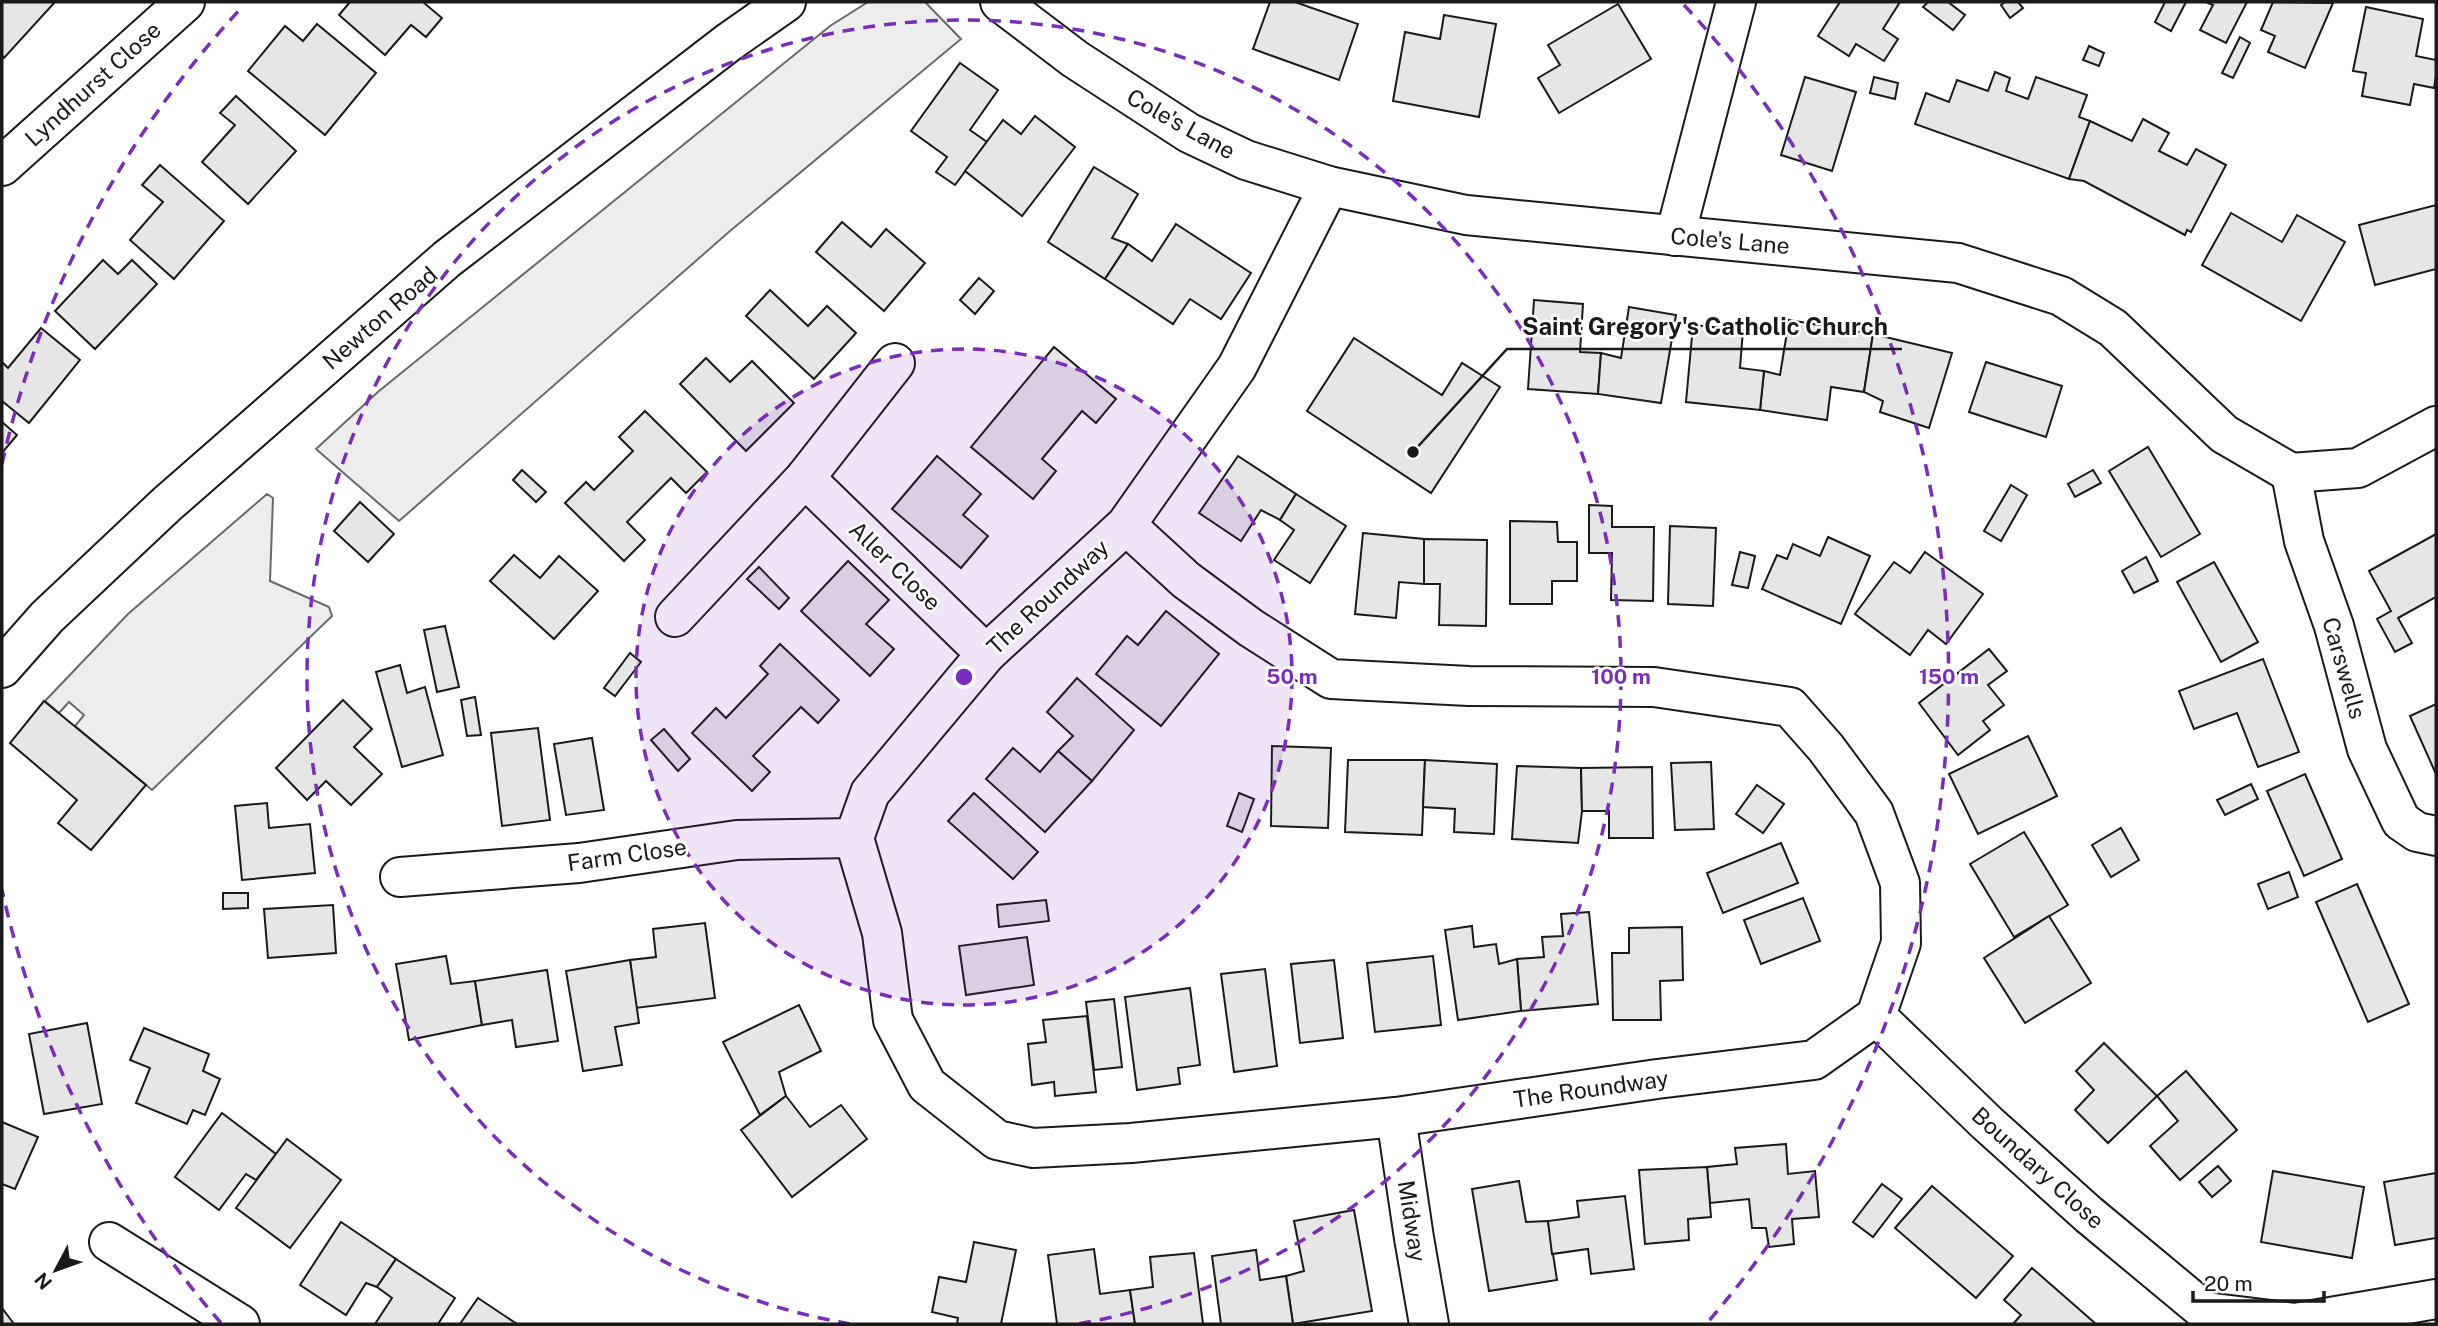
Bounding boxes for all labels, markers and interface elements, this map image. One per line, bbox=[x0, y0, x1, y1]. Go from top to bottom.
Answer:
street label: Lyndhurst Close bbox=[19, 16, 166, 152]
street label: Cole's Lane bbox=[1122, 83, 1240, 164]
street label: Cole's Lane bbox=[1669, 222, 1791, 259]
street label: Newton Road bbox=[317, 261, 443, 375]
callout: Saint Gregory's Catholic Church bbox=[1507, 304, 1902, 349]
text: Saint Gregory's Catholic Church bbox=[1522, 312, 1888, 340]
street label: Aller Close bbox=[844, 515, 947, 616]
street label: The Roundway bbox=[981, 533, 1114, 660]
street label: Carswells bbox=[2317, 614, 2372, 722]
text: 50 m bbox=[1266, 664, 1318, 689]
text: 100 m bbox=[1591, 664, 1651, 689]
text: 150 m bbox=[1919, 664, 1979, 689]
centre of rings bbox=[952, 665, 976, 689]
street label: Farm Close bbox=[565, 833, 688, 876]
street label: The Roundway bbox=[1512, 1064, 1670, 1113]
street label: Boundary Close bbox=[1967, 1101, 2110, 1234]
street label: Midway bbox=[1393, 1178, 1432, 1264]
north arrow bbox=[21, 1235, 91, 1305]
scale bar bbox=[2193, 1260, 2324, 1304]
text: N bbox=[30, 1268, 56, 1294]
text: 20 m bbox=[2204, 1271, 2253, 1296]

